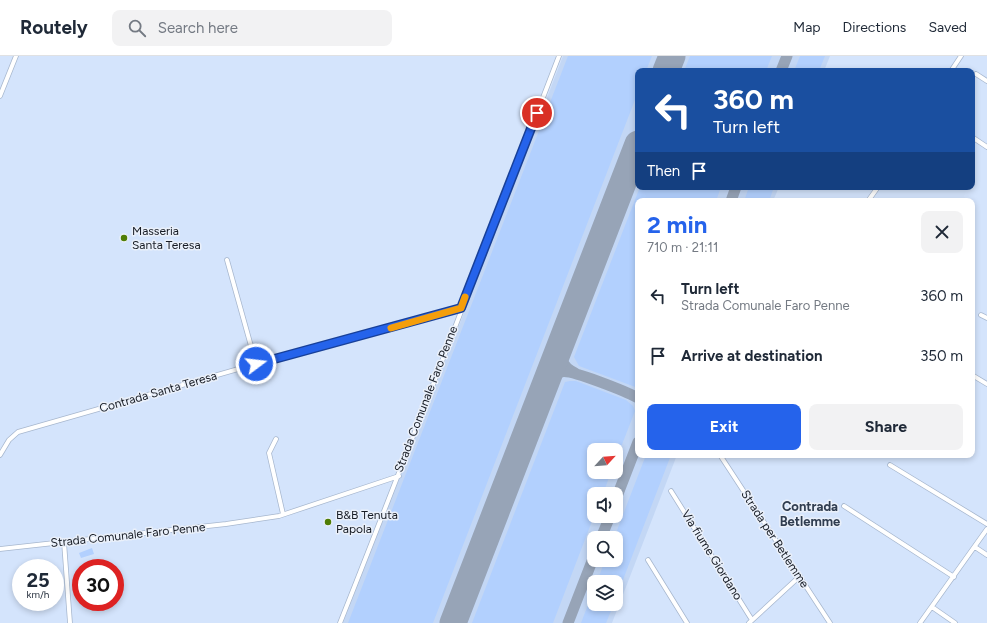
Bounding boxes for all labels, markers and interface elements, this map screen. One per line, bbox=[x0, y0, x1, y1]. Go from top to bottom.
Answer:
search box bbox=[112, 10, 392, 46]
text: Routely bbox=[20, 16, 88, 39]
icon: search bbox=[126, 17, 148, 39]
text: Search here bbox=[158, 19, 238, 37]
text: Map bbox=[793, 19, 821, 36]
text: Directions bbox=[843, 19, 906, 36]
text: Saved bbox=[928, 19, 967, 36]
text: 360 m bbox=[713, 82, 794, 116]
icon: left bbox=[647, 84, 699, 136]
pin bbox=[520, 96, 554, 130]
icon: arrive bbox=[526, 102, 548, 124]
text: Turn left bbox=[713, 116, 780, 138]
icon: arrive bbox=[688, 160, 710, 182]
text: Then bbox=[647, 162, 680, 180]
text: 2 min bbox=[647, 210, 707, 239]
button: close bbox=[921, 211, 963, 253]
place label: Masseria Santa Teresa bbox=[132, 224, 201, 252]
marker: Masseria Santa Teresa bbox=[119, 233, 129, 243]
text: 710 m · 21:11 bbox=[647, 240, 718, 255]
text: Turn left bbox=[681, 280, 739, 298]
icon: left bbox=[647, 285, 669, 307]
text: 360 m bbox=[920, 287, 963, 305]
text: Strada Comunale Faro Penne bbox=[681, 298, 850, 313]
street label: Strada Comunale Faro Penne bbox=[392, 323, 461, 474]
position arrow bbox=[235, 343, 277, 385]
icon: arrive bbox=[647, 345, 669, 367]
text: Arrive at destination bbox=[681, 347, 822, 365]
text: 350 m bbox=[920, 347, 963, 365]
street label: Contrada Santa Teresa bbox=[98, 369, 218, 415]
button: Exit bbox=[647, 404, 801, 450]
button: Share bbox=[809, 404, 963, 450]
north arrow bbox=[587, 443, 623, 479]
map controls bbox=[587, 443, 623, 611]
button: sound bbox=[587, 487, 623, 523]
street label: Strada per Betlemme bbox=[738, 488, 812, 591]
district label: Contrada Betlemme bbox=[780, 499, 840, 529]
street label: Via fiume Giordano bbox=[679, 507, 745, 603]
place label: B&B Tenuta Papola bbox=[336, 508, 398, 536]
marker: B&B Tenuta Papola bbox=[323, 517, 333, 527]
street label: Strada Comunale Faro Penne bbox=[50, 520, 207, 550]
button: search bbox=[587, 531, 623, 567]
speed limit sign: 30 bbox=[72, 559, 124, 611]
text: 25 bbox=[26, 568, 50, 592]
button: layers bbox=[587, 575, 623, 611]
text: km/h bbox=[27, 588, 49, 601]

